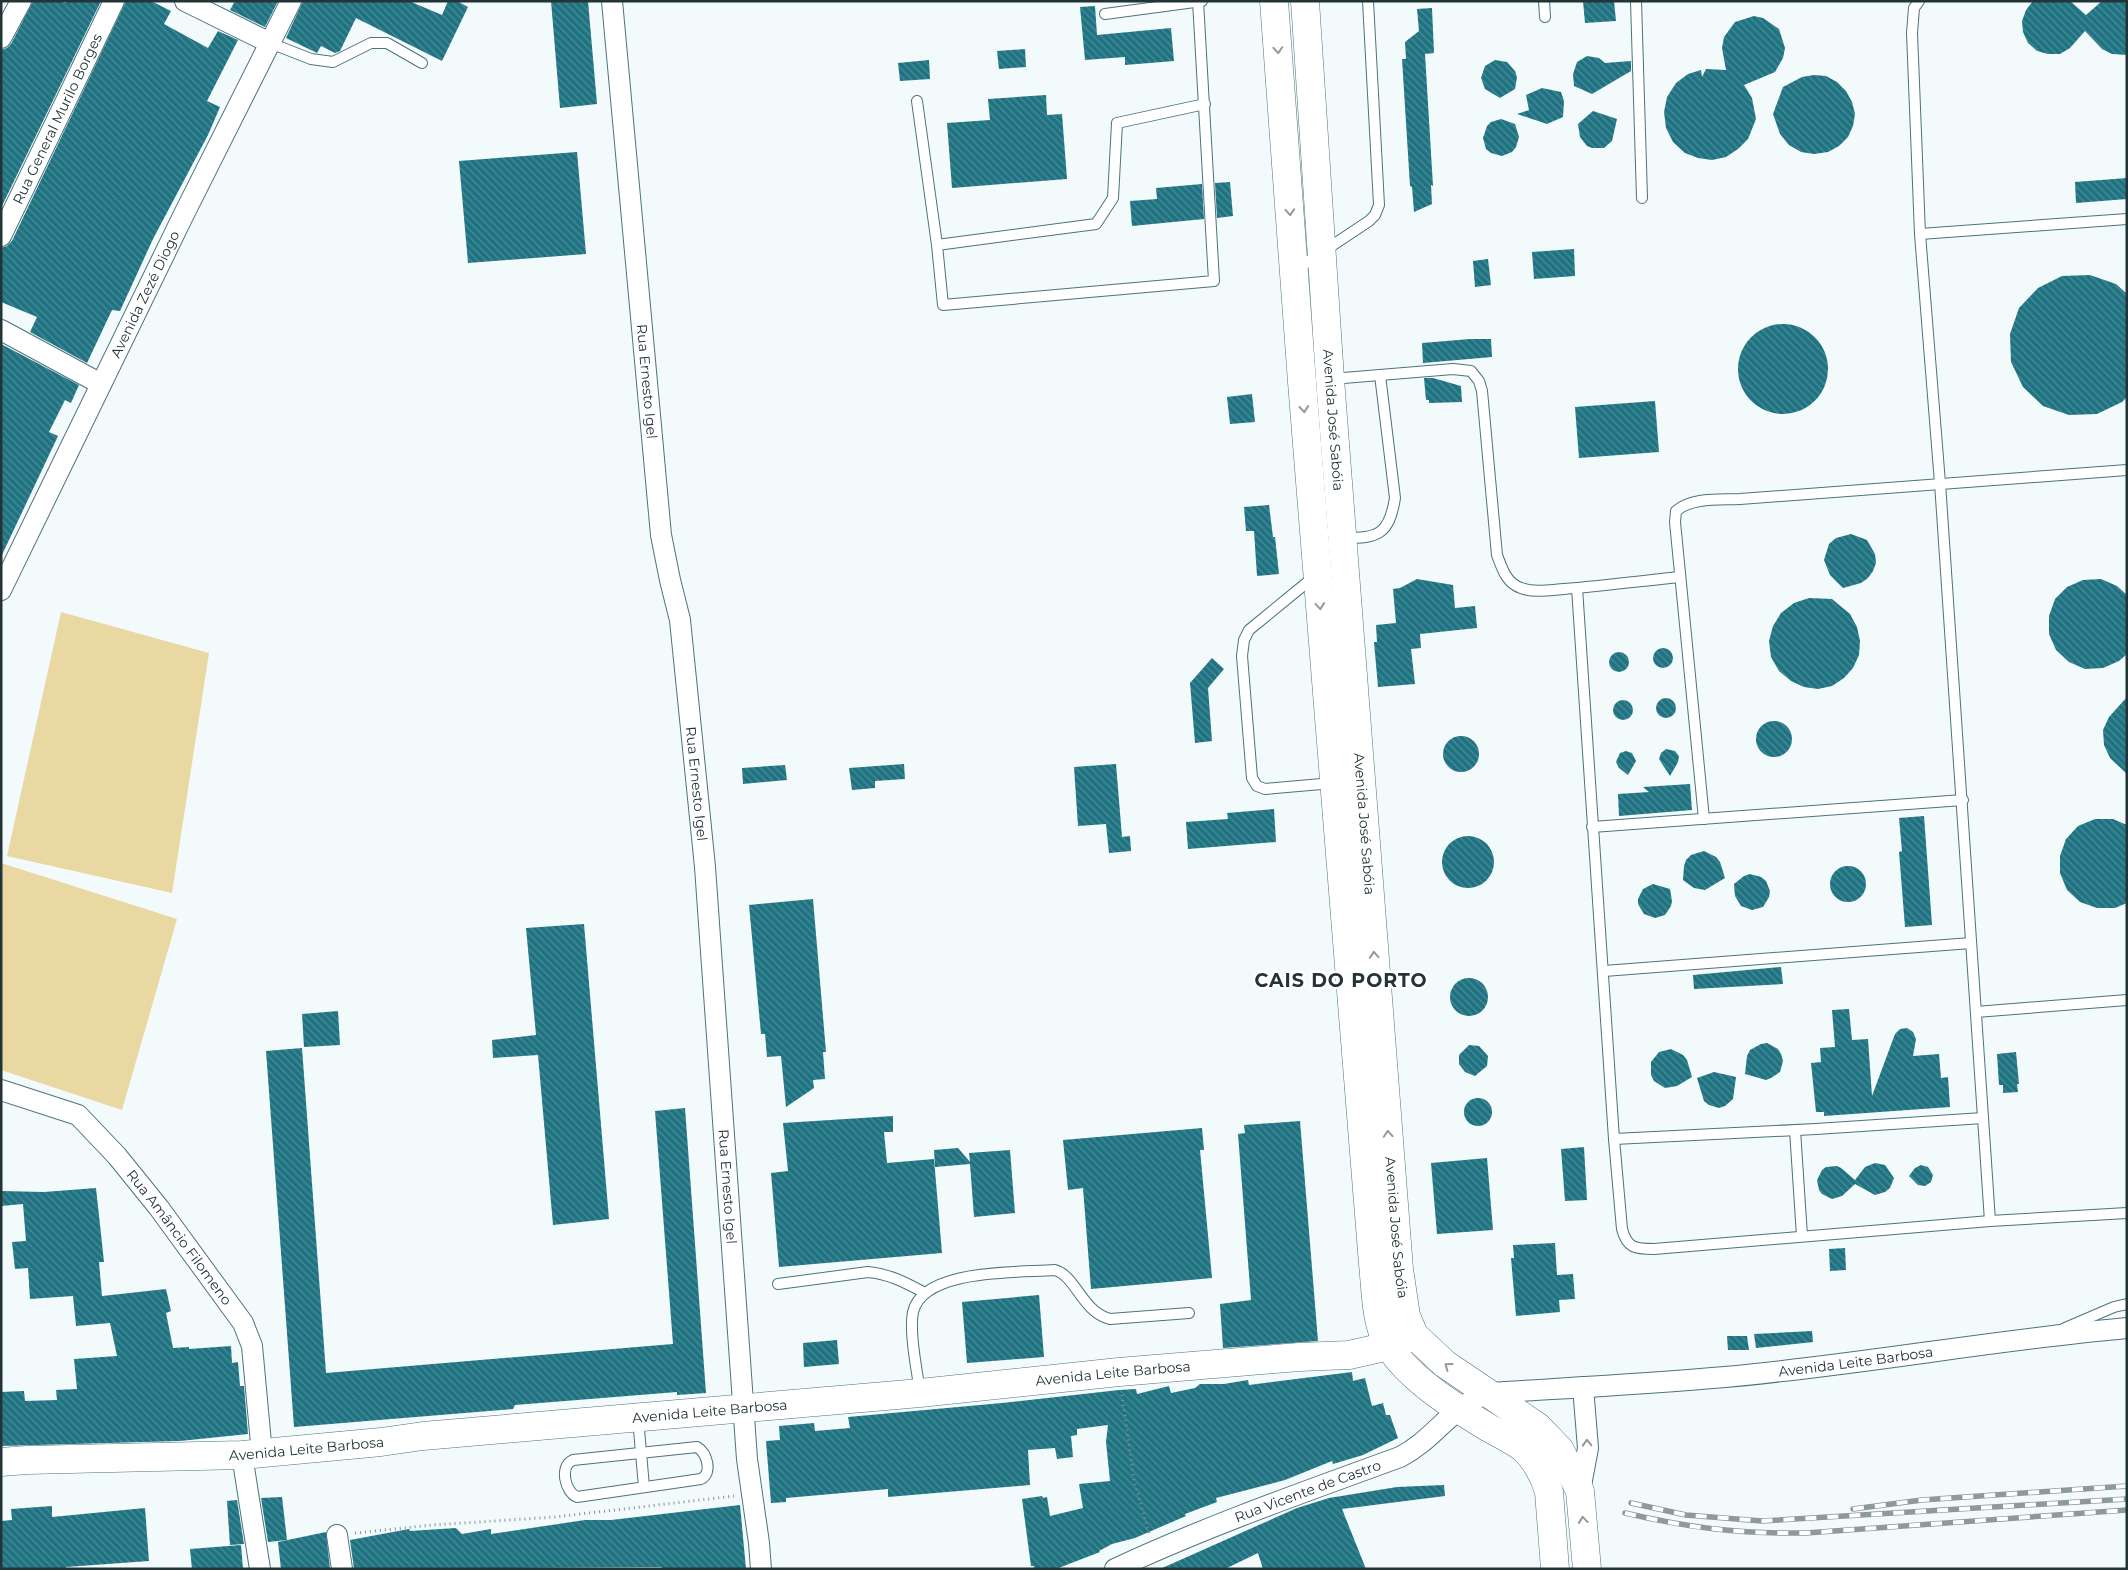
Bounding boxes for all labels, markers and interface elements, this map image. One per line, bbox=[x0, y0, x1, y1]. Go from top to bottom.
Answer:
street label: Rua General Murilo Borges bbox=[9, 30, 106, 207]
one-way arrow bbox=[1272, 46, 1283, 54]
one-way arrow bbox=[1284, 208, 1295, 216]
street label: Avenida Zezé Diogo bbox=[106, 227, 184, 361]
street label: Rua Ernesto Igel bbox=[633, 323, 661, 440]
street label: Avenida José Sabóia bbox=[1319, 349, 1348, 492]
one-way arrow bbox=[1298, 405, 1309, 413]
one-way arrow bbox=[1314, 602, 1325, 610]
street label: Rua Ernesto Igel bbox=[682, 726, 711, 842]
street label: Avenida José Sabóia bbox=[1350, 752, 1379, 895]
one-way arrow bbox=[1369, 951, 1380, 959]
district label: CAIS DO PORTO bbox=[1254, 969, 1428, 992]
street label: Rua Ernesto Igel bbox=[715, 1129, 741, 1245]
one-way arrow bbox=[1383, 1130, 1394, 1138]
street label: Avenida José Sabóia bbox=[1381, 1156, 1412, 1300]
street label: Rua Amâncio Filomeno bbox=[123, 1166, 236, 1309]
street label: Avenida Leite Barbosa bbox=[1778, 1343, 1934, 1381]
street label: Avenida Leite Barbosa bbox=[1034, 1357, 1191, 1390]
one-way arrow bbox=[1444, 1363, 1454, 1372]
street label: Avenida Leite Barbosa bbox=[631, 1396, 788, 1427]
street label: Avenida Leite Barbosa bbox=[229, 1433, 385, 1464]
one-way arrow bbox=[1582, 1439, 1593, 1447]
street label: Rua Vicente de Castro bbox=[1232, 1456, 1384, 1526]
one-way arrow bbox=[1578, 1516, 1589, 1524]

